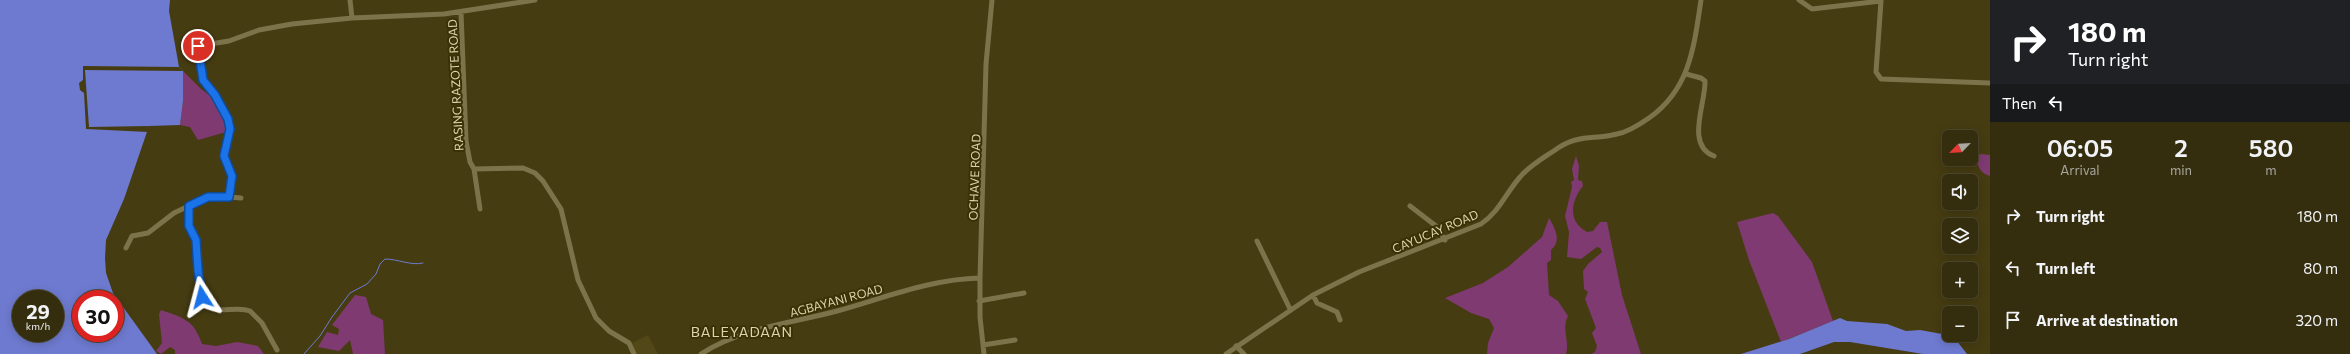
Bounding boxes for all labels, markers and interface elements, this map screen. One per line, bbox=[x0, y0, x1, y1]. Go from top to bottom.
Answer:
text: 180 m bbox=[2068, 14, 2146, 48]
icon: right bbox=[2002, 16, 2054, 68]
street label: RASING RAZOTE ROAD bbox=[445, 19, 465, 151]
pin bbox=[181, 29, 215, 63]
icon: arrive bbox=[187, 35, 209, 57]
text: Turn right bbox=[2068, 48, 2148, 70]
icon: left bbox=[2045, 92, 2067, 114]
text: Then bbox=[2002, 94, 2037, 112]
north arrow bbox=[1942, 130, 1978, 166]
map controls bbox=[1942, 130, 1978, 342]
street label: OCHAVE ROAD bbox=[965, 133, 983, 220]
text: 06:05 bbox=[2047, 133, 2113, 162]
text: 2 bbox=[2174, 133, 2188, 162]
text: 580 bbox=[2249, 133, 2293, 162]
text: Arrival bbox=[2060, 162, 2100, 178]
text: min bbox=[2170, 162, 2192, 178]
text: m bbox=[2265, 162, 2277, 178]
button: sound bbox=[1942, 174, 1978, 210]
icon: right bbox=[2002, 205, 2024, 227]
street label: CAYUCAY ROAD bbox=[1390, 207, 1480, 255]
text: Turn right bbox=[2036, 207, 2105, 225]
text: 180 m bbox=[2297, 207, 2338, 225]
button: layers bbox=[1942, 218, 1978, 254]
icon: left bbox=[2002, 257, 2024, 279]
text: Turn left bbox=[2036, 259, 2095, 277]
text: 80 m bbox=[2303, 259, 2338, 277]
button: + bbox=[1942, 262, 1978, 298]
position arrow bbox=[181, 276, 223, 318]
street label: AGBAYANI ROAD bbox=[788, 281, 884, 319]
speed limit sign: 30 bbox=[72, 290, 124, 342]
text: 29 bbox=[26, 299, 50, 323]
button: − bbox=[1942, 306, 1978, 342]
icon: arrive bbox=[2002, 309, 2024, 331]
text: Arrive at destination bbox=[2036, 311, 2178, 329]
text: 320 m bbox=[2295, 311, 2338, 329]
text: km/h bbox=[26, 320, 50, 332]
district label: BALEYADAAN bbox=[691, 323, 793, 340]

